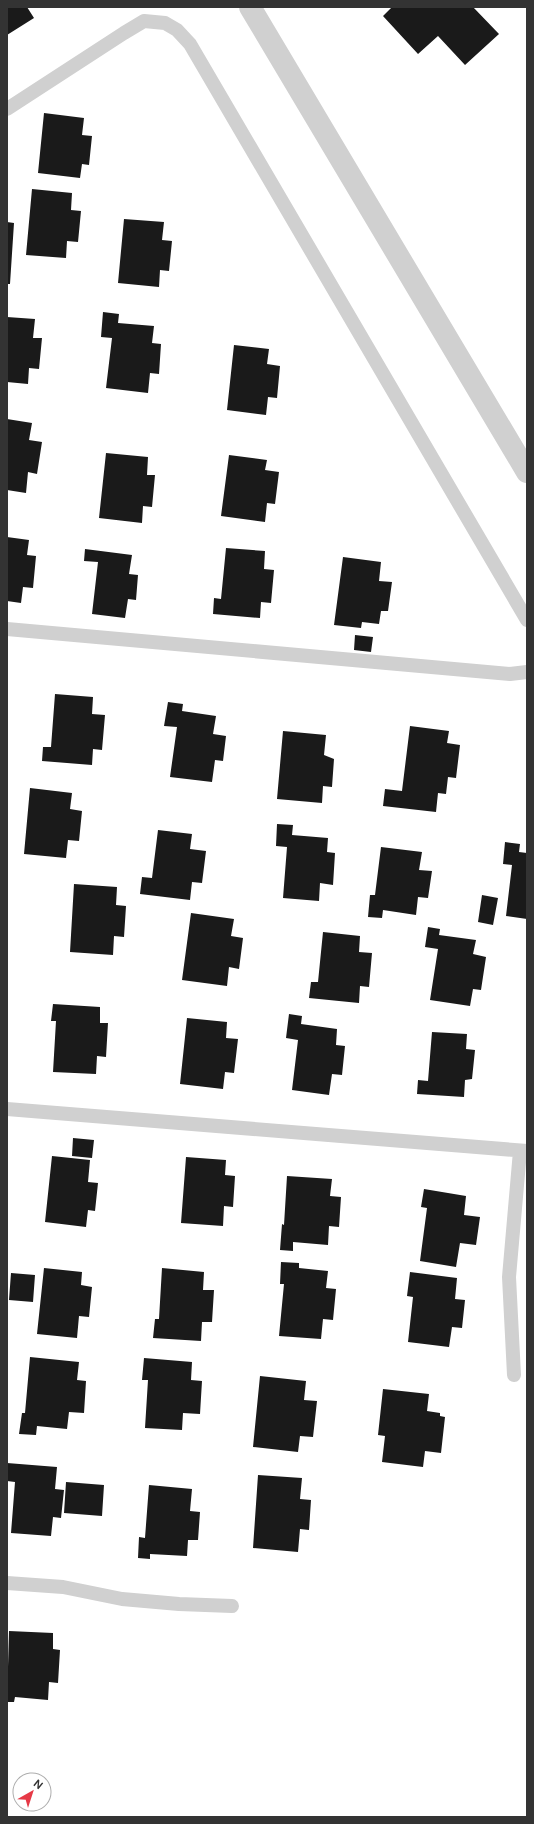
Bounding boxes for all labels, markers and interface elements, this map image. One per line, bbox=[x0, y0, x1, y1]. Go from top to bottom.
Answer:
north arrow bbox=[12, 1772, 52, 1812]
text: N bbox=[31, 1776, 46, 1792]

